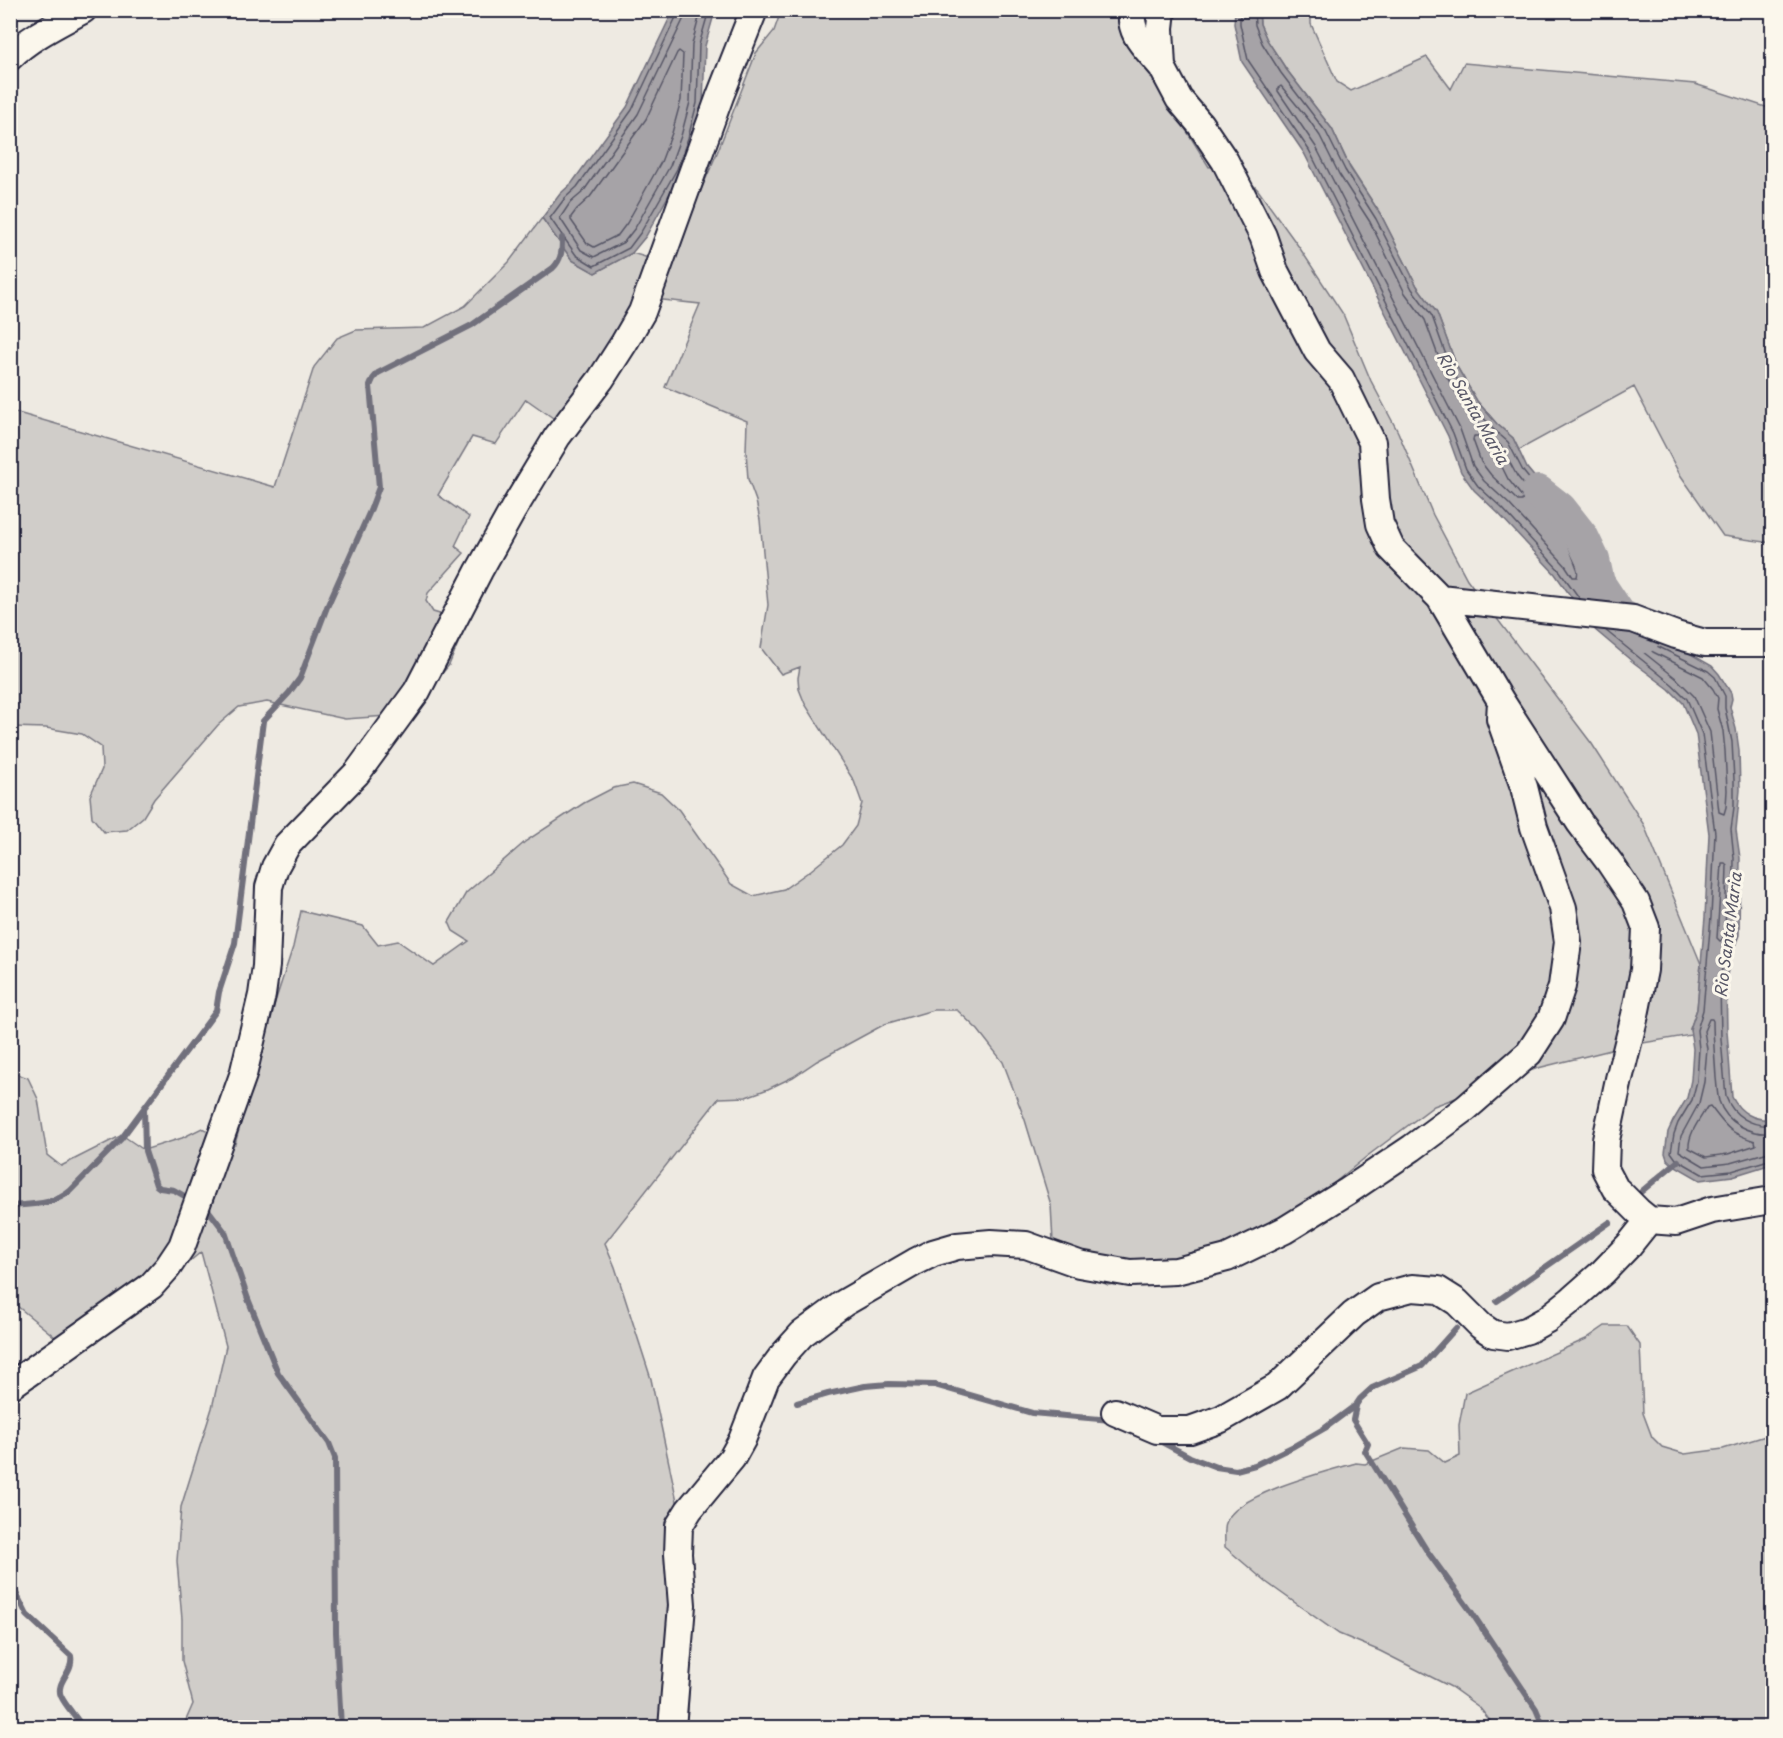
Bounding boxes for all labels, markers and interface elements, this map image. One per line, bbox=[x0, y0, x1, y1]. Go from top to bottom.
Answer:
water label: Rio Santa Maria bbox=[1432, 347, 1516, 469]
water label: Rio Santa Maria bbox=[1707, 870, 1747, 999]

